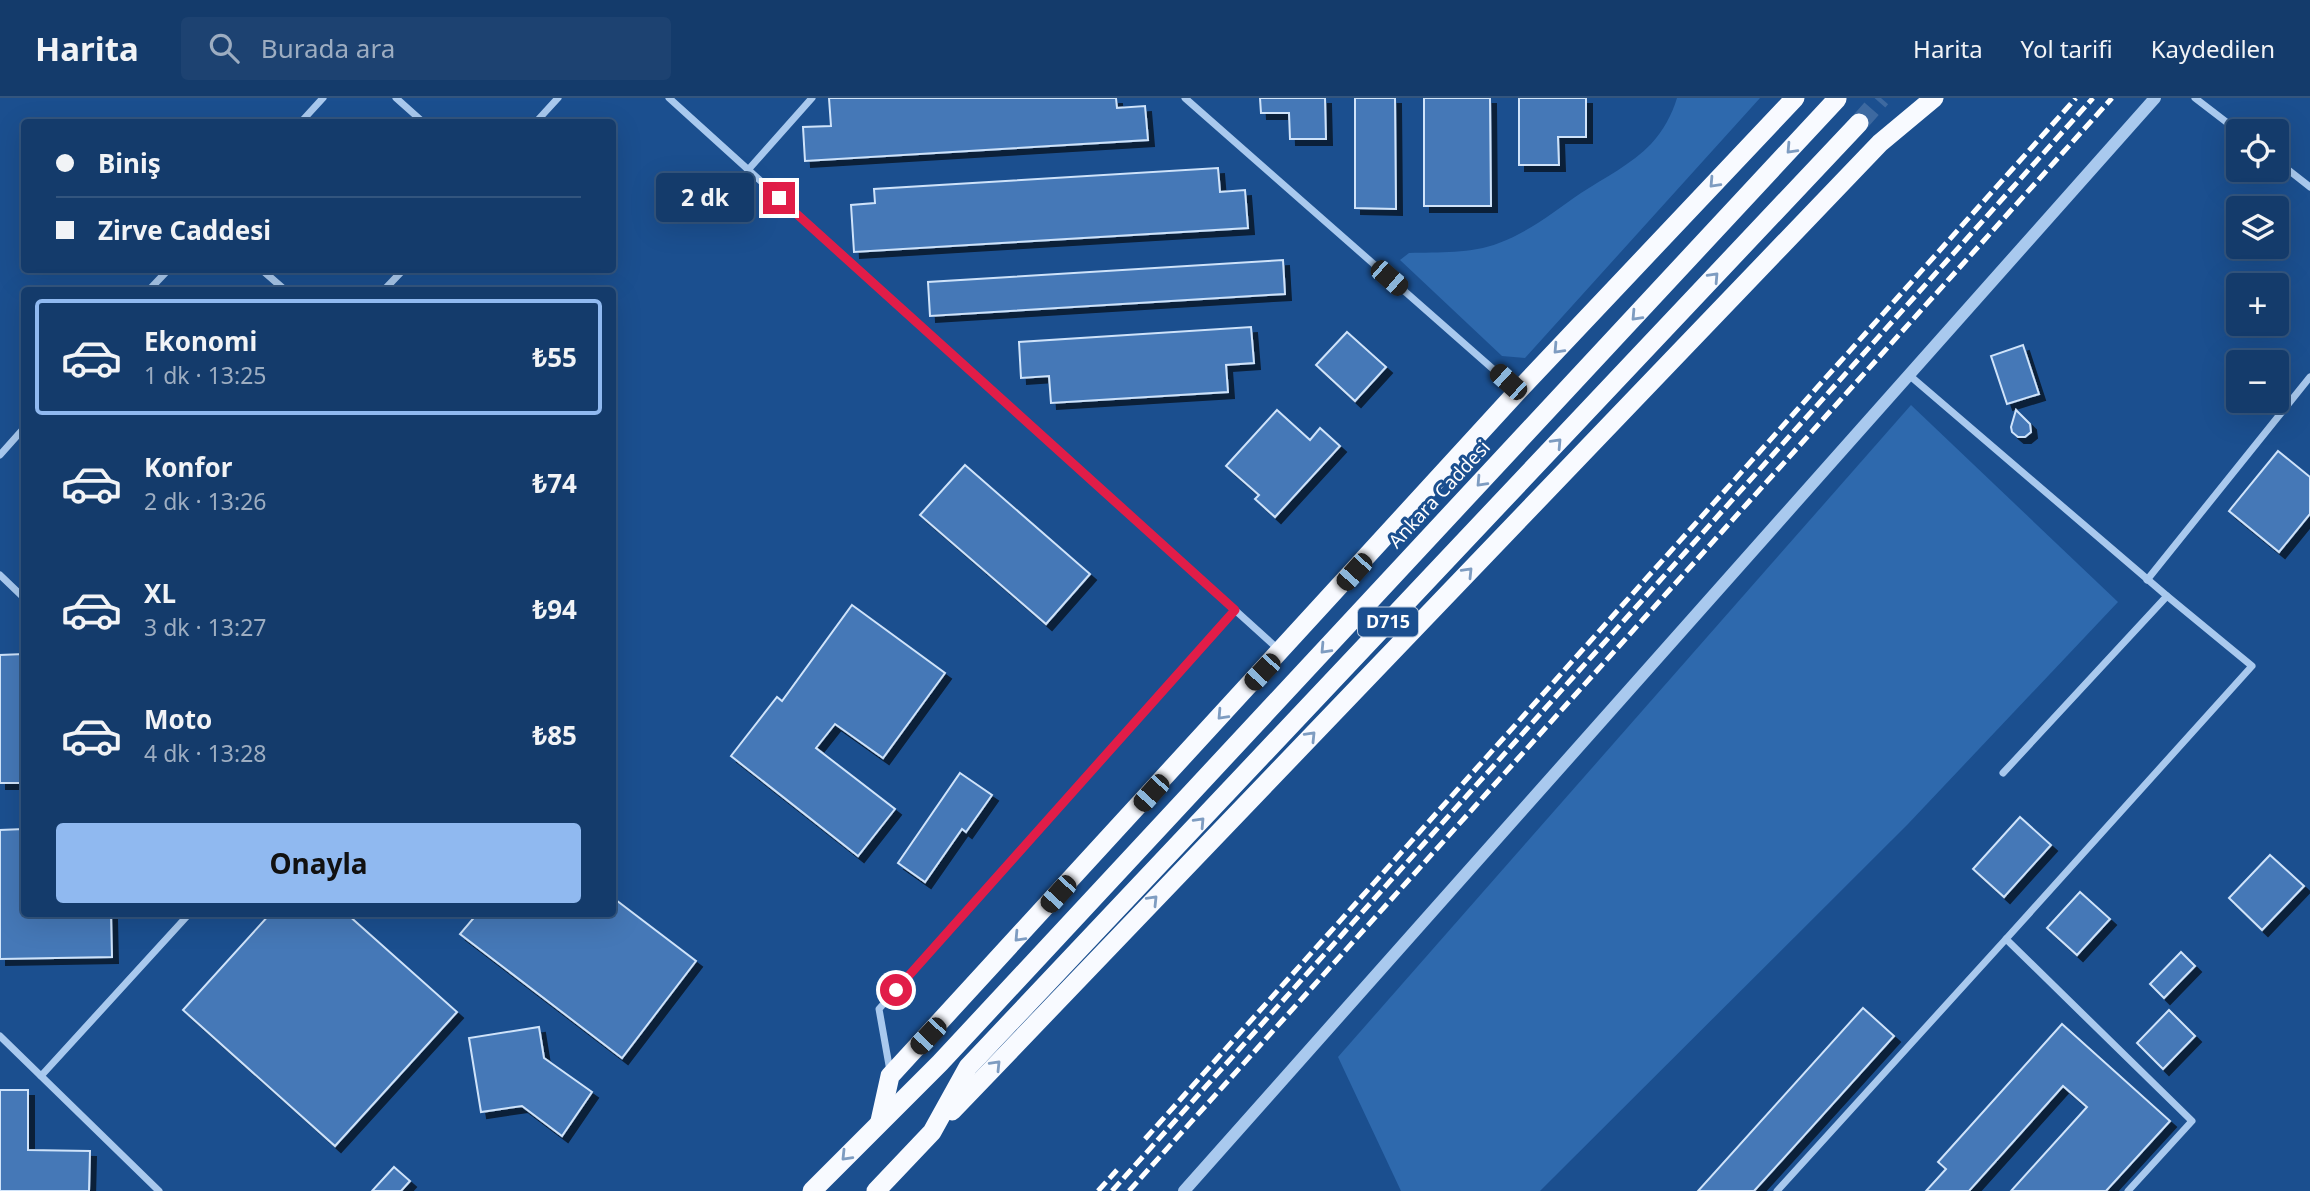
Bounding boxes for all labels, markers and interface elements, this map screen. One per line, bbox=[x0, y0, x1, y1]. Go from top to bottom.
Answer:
search box bbox=[181, 17, 671, 80]
text: Harita bbox=[35, 26, 139, 71]
icon: search bbox=[205, 29, 243, 67]
text: Burada ara bbox=[261, 30, 395, 66]
text: Harita bbox=[1913, 32, 1983, 65]
text: Yol tarifi bbox=[2021, 32, 2113, 65]
text: Kaydedilen bbox=[2151, 32, 2275, 65]
map controls bbox=[2226, 119, 2289, 413]
button: locate bbox=[2226, 119, 2289, 182]
one-way arrow bbox=[1786, 141, 1799, 154]
text: Biniş bbox=[98, 145, 161, 181]
callout: 2 dk bbox=[656, 174, 754, 222]
one-way arrow bbox=[1710, 175, 1723, 188]
text: 2 dk bbox=[681, 181, 729, 213]
route end bbox=[763, 182, 795, 214]
button: layers bbox=[2226, 196, 2289, 259]
text: Zirve Caddesi bbox=[98, 212, 271, 248]
car bbox=[1367, 256, 1412, 300]
one-way arrow bbox=[1705, 272, 1718, 285]
button: + bbox=[2226, 273, 2289, 336]
one-way arrow bbox=[1631, 308, 1644, 321]
text: Ekonomi bbox=[144, 323, 257, 359]
icon: car bbox=[60, 326, 123, 389]
text: ₺55 bbox=[532, 339, 577, 375]
one-way arrow bbox=[1554, 341, 1566, 354]
button: − bbox=[2226, 350, 2289, 413]
text: 1 dk · 13:25 bbox=[144, 359, 266, 391]
car bbox=[1486, 360, 1531, 404]
street label: Ankara Caddesi bbox=[1382, 434, 1496, 554]
one-way arrow bbox=[1549, 438, 1562, 451]
text: Konfor bbox=[144, 449, 232, 485]
icon: car bbox=[60, 452, 123, 515]
text: ₺74 bbox=[532, 465, 577, 501]
one-way arrow bbox=[1476, 474, 1489, 487]
text: 2 dk · 13:26 bbox=[144, 485, 266, 517]
car bbox=[1333, 549, 1376, 595]
one-way arrow bbox=[1460, 567, 1473, 580]
text: XL bbox=[144, 575, 176, 611]
icon: car bbox=[60, 578, 123, 641]
text: ₺94 bbox=[532, 591, 577, 627]
road number: D715 bbox=[1358, 608, 1418, 636]
text: 3 dk · 13:27 bbox=[144, 611, 266, 643]
one-way arrow bbox=[1321, 641, 1334, 654]
car bbox=[1240, 649, 1285, 695]
text: Moto bbox=[144, 701, 212, 737]
icon: car bbox=[60, 704, 123, 767]
one-way arrow bbox=[1218, 707, 1231, 720]
text: ₺85 bbox=[532, 717, 577, 753]
one-way arrow bbox=[1302, 731, 1315, 744]
text: 4 dk · 13:28 bbox=[144, 737, 266, 769]
car bbox=[1130, 770, 1173, 816]
one-way arrow bbox=[1191, 817, 1204, 830]
button: Onayla bbox=[56, 823, 581, 903]
car bbox=[1037, 871, 1080, 917]
one-way arrow bbox=[1145, 896, 1158, 909]
one-way arrow bbox=[1014, 929, 1027, 942]
route start bbox=[880, 974, 912, 1006]
car bbox=[906, 1013, 951, 1059]
one-way arrow bbox=[987, 1060, 1000, 1073]
one-way arrow bbox=[841, 1148, 854, 1161]

